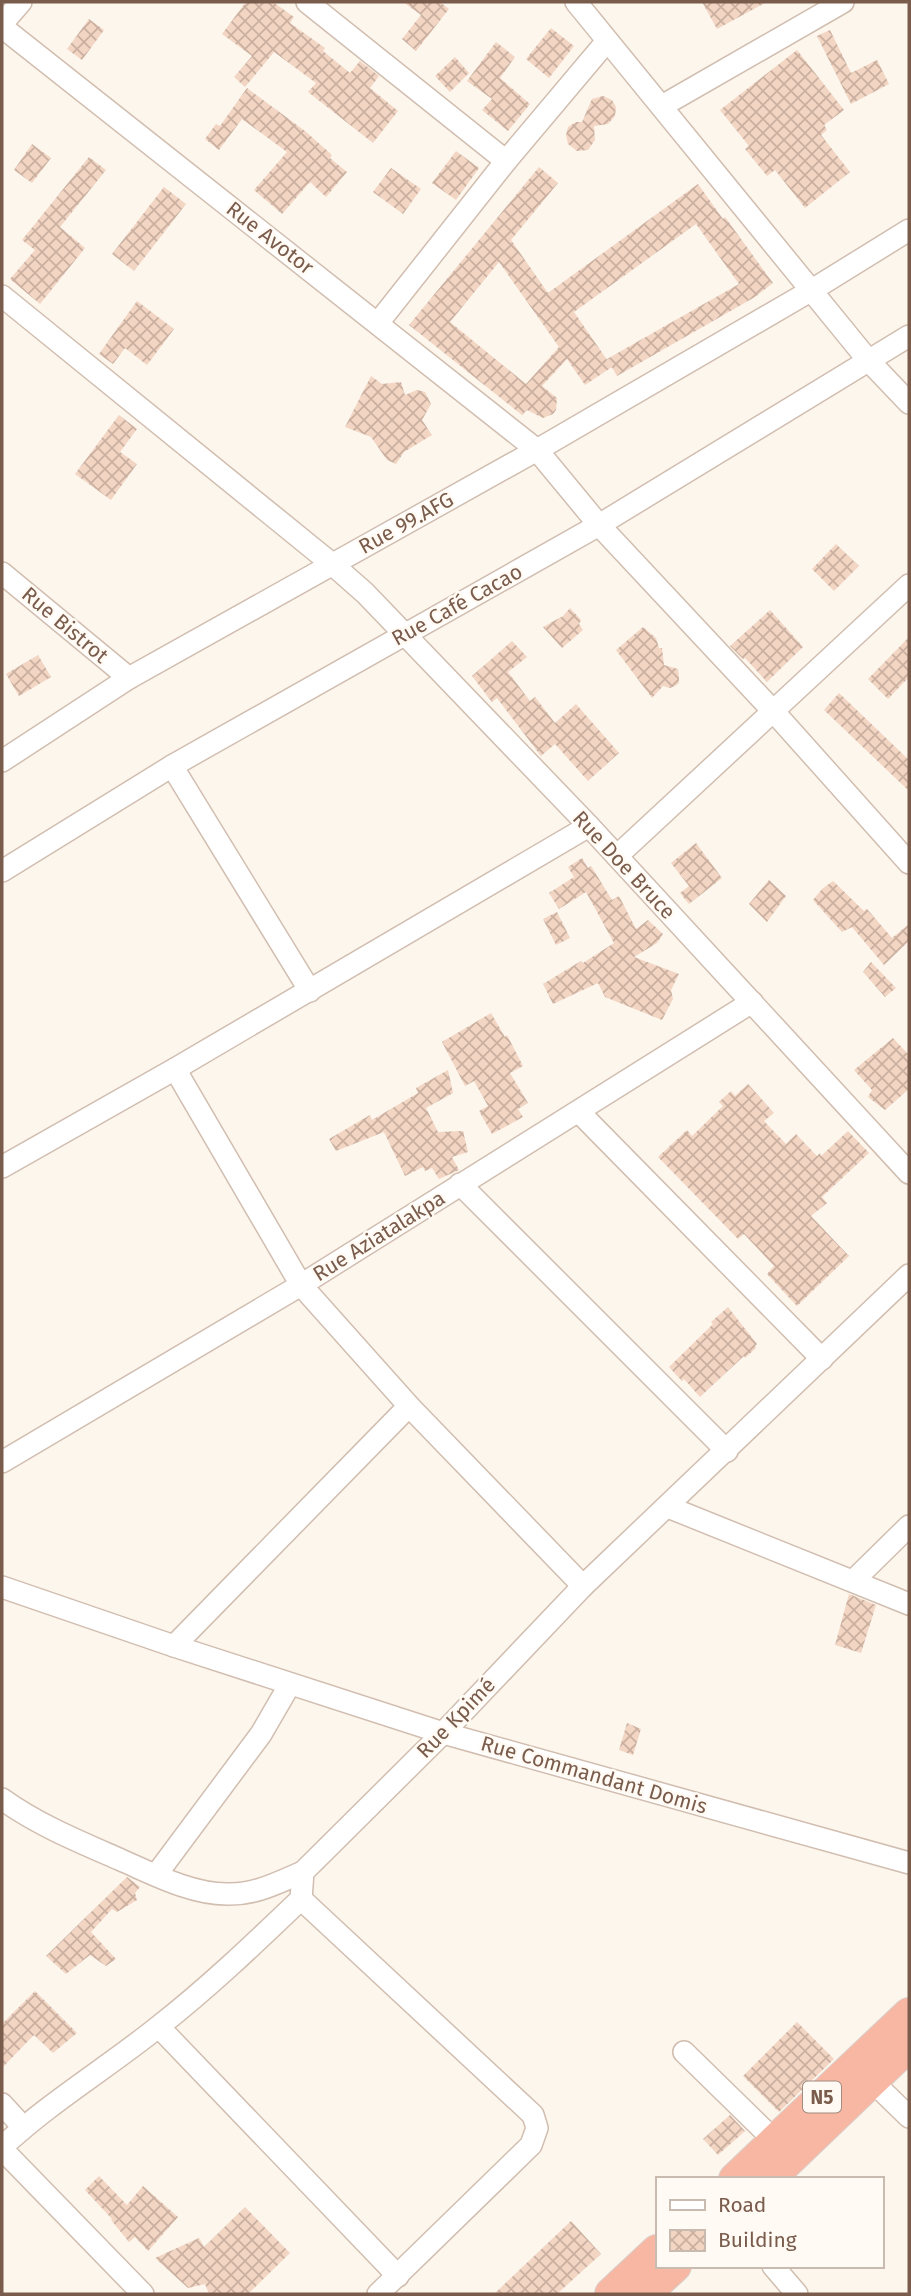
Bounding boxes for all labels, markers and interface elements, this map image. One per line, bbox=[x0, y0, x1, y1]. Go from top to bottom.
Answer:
street label: Rue Avotor bbox=[221, 196, 319, 280]
street label: Rue 99.AFG bbox=[354, 486, 458, 560]
street label: Rue Café Cacao bbox=[387, 558, 527, 652]
street label: Rue Bistrot bbox=[16, 581, 114, 669]
street label: Rue Doe Bruce bbox=[567, 805, 681, 925]
street label: Rue Aziatalakpa bbox=[308, 1185, 450, 1287]
street label: Rue Kpimé bbox=[411, 1672, 501, 1764]
street label: Rue Commandant Domis bbox=[478, 1730, 710, 1820]
road number: N5 bbox=[803, 2082, 841, 2112]
legend bbox=[656, 2177, 883, 2268]
text: Road bbox=[718, 2192, 766, 2218]
text: Building bbox=[718, 2227, 797, 2253]

